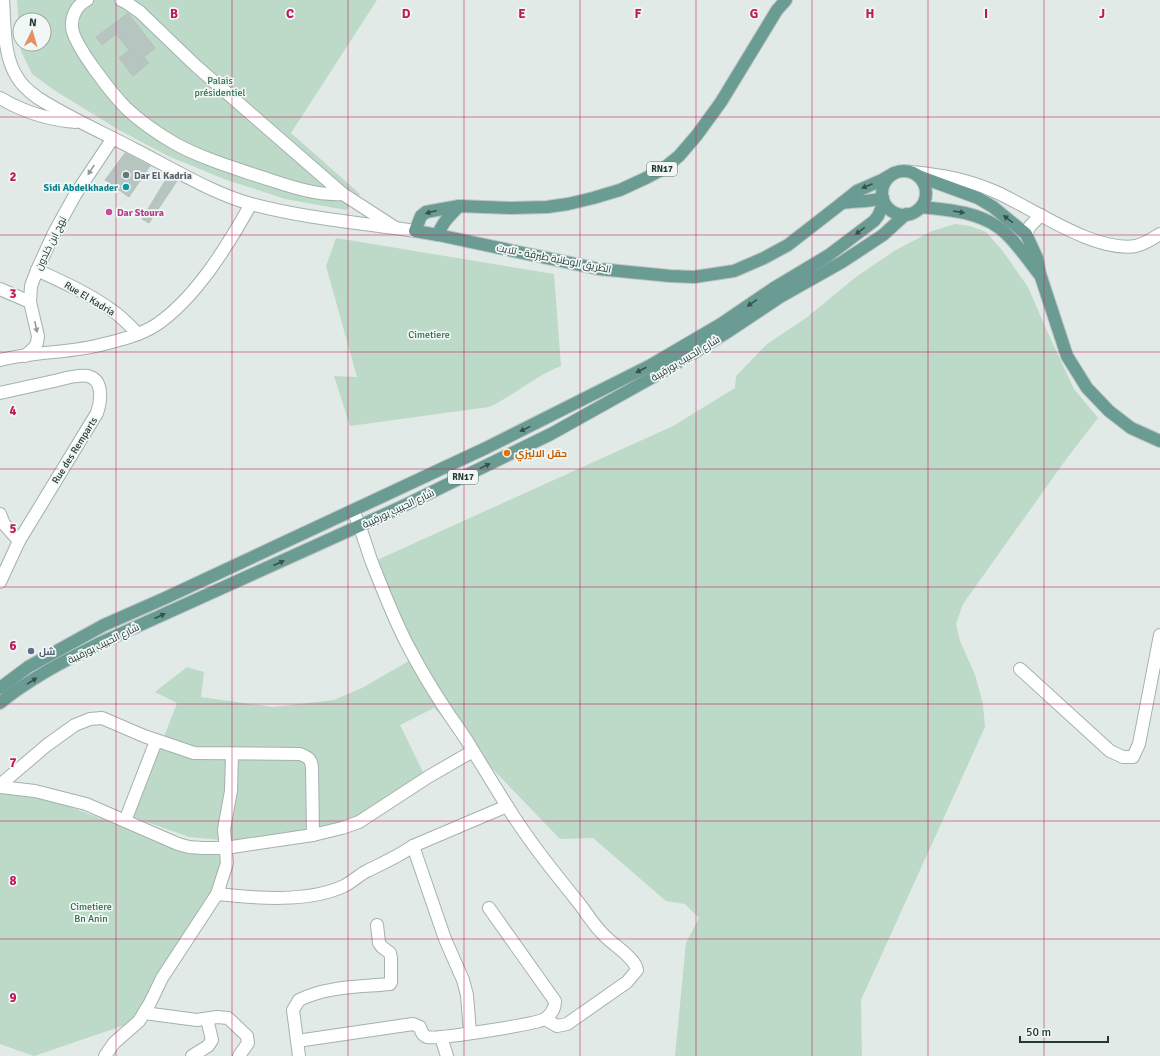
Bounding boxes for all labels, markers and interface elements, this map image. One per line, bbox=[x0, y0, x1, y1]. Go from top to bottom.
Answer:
text: B bbox=[170, 6, 178, 22]
text: C bbox=[286, 6, 294, 22]
text: D bbox=[402, 6, 411, 22]
text: E bbox=[518, 6, 526, 22]
text: F bbox=[635, 6, 642, 22]
text: G bbox=[750, 6, 758, 22]
text: H bbox=[866, 6, 874, 22]
text: I bbox=[984, 6, 988, 22]
text: J bbox=[1099, 6, 1105, 22]
north arrow bbox=[12, 12, 52, 52]
text: N bbox=[28, 16, 37, 29]
park label: Palais présidentiel bbox=[195, 75, 246, 99]
road number: RN17 bbox=[647, 162, 677, 176]
one-way arrow bbox=[87, 165, 95, 176]
text: 2 bbox=[9, 169, 17, 185]
marker: Dar El Kadria bbox=[121, 170, 131, 180]
place label: Dar El Kadria bbox=[134, 170, 192, 182]
place label: Sidi Abdelkhader bbox=[44, 182, 118, 194]
marker: Sidi Abdelkhader bbox=[121, 182, 131, 192]
one-way arrow bbox=[861, 183, 872, 189]
marker: Dar Stoura bbox=[104, 207, 114, 217]
place label: Dar Stoura bbox=[117, 207, 164, 219]
one-way arrow bbox=[425, 209, 437, 215]
one-way arrow bbox=[953, 209, 965, 215]
one-way arrow bbox=[1002, 214, 1013, 223]
street label: نهج ابن خلدون bbox=[33, 215, 69, 272]
one-way arrow bbox=[855, 227, 866, 236]
street label: الطريق الوطنية طبرقة - تلابت bbox=[496, 242, 612, 276]
street label: Rue El Kadria bbox=[62, 279, 117, 319]
text: 3 bbox=[9, 286, 17, 302]
one-way arrow bbox=[747, 299, 757, 307]
one-way arrow bbox=[33, 321, 39, 333]
park label: Cimetiere bbox=[408, 329, 450, 341]
street label: شارع الحبيب بورقيبة bbox=[649, 334, 722, 384]
one-way arrow bbox=[635, 367, 647, 373]
text: 4 bbox=[9, 403, 17, 419]
street label: Rue des Remparts bbox=[50, 414, 100, 486]
one-way arrow bbox=[519, 426, 531, 432]
marker: حقل الاليزي bbox=[502, 448, 512, 458]
place label: حقل الاليزي bbox=[515, 448, 567, 462]
one-way arrow bbox=[480, 463, 491, 469]
road number: RN17 bbox=[448, 470, 478, 484]
street label: شارع الحبيب بورقيبة bbox=[360, 487, 436, 531]
text: 5 bbox=[9, 521, 17, 537]
one-way arrow bbox=[273, 560, 285, 566]
one-way arrow bbox=[155, 613, 166, 619]
street label: شارع الحبيب بورقيبة bbox=[66, 621, 141, 666]
text: 6 bbox=[9, 638, 17, 654]
marker: شل bbox=[26, 646, 36, 656]
place label: شل bbox=[39, 646, 55, 658]
one-way arrow bbox=[26, 677, 38, 684]
text: 7 bbox=[9, 755, 17, 771]
text: 8 bbox=[9, 873, 17, 889]
park label: Cimetiere Bn Anin bbox=[70, 901, 112, 925]
text: 9 bbox=[9, 990, 17, 1006]
scale bar bbox=[1020, 1018, 1108, 1044]
text: 50 m bbox=[1026, 1025, 1051, 1040]

